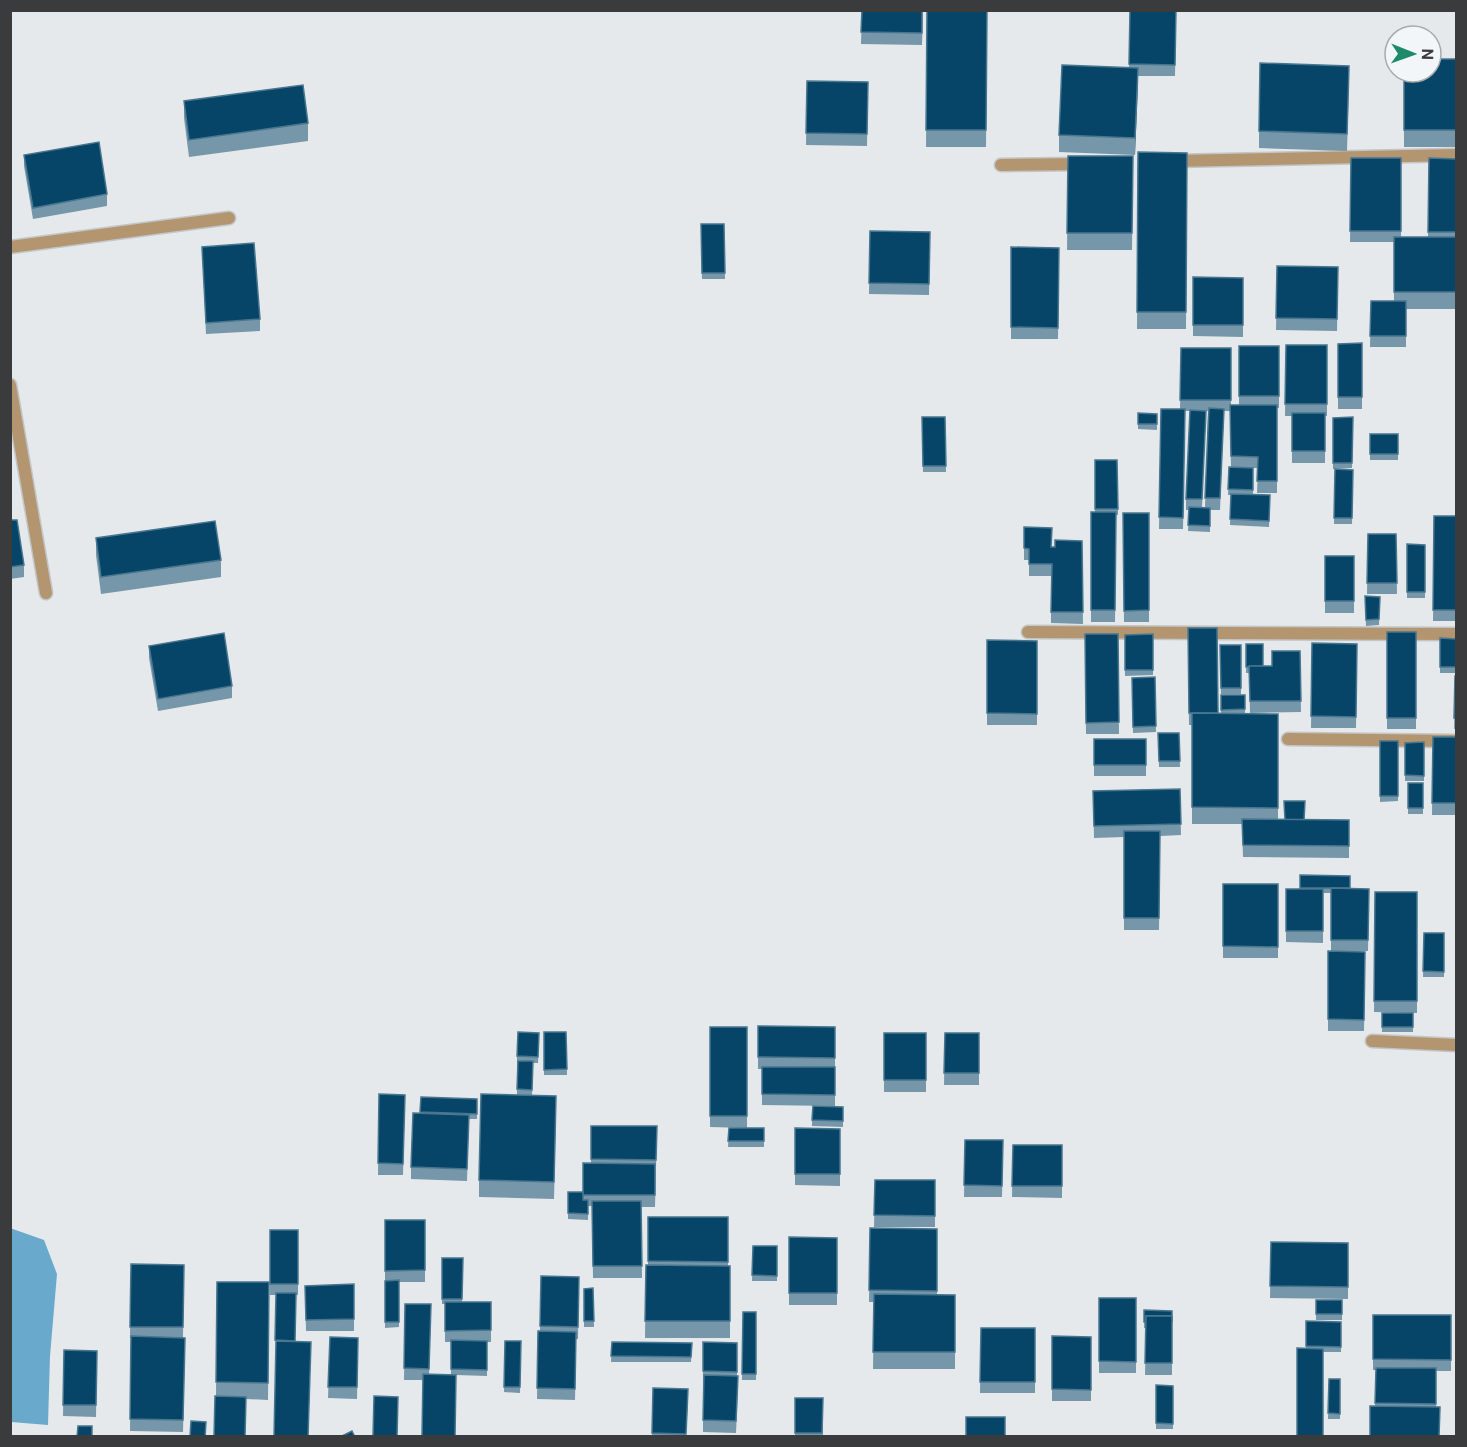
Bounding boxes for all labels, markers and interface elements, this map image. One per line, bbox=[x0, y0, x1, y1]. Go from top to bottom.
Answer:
north arrow bbox=[1383, 24, 1443, 84]
text: N bbox=[1418, 48, 1437, 60]

